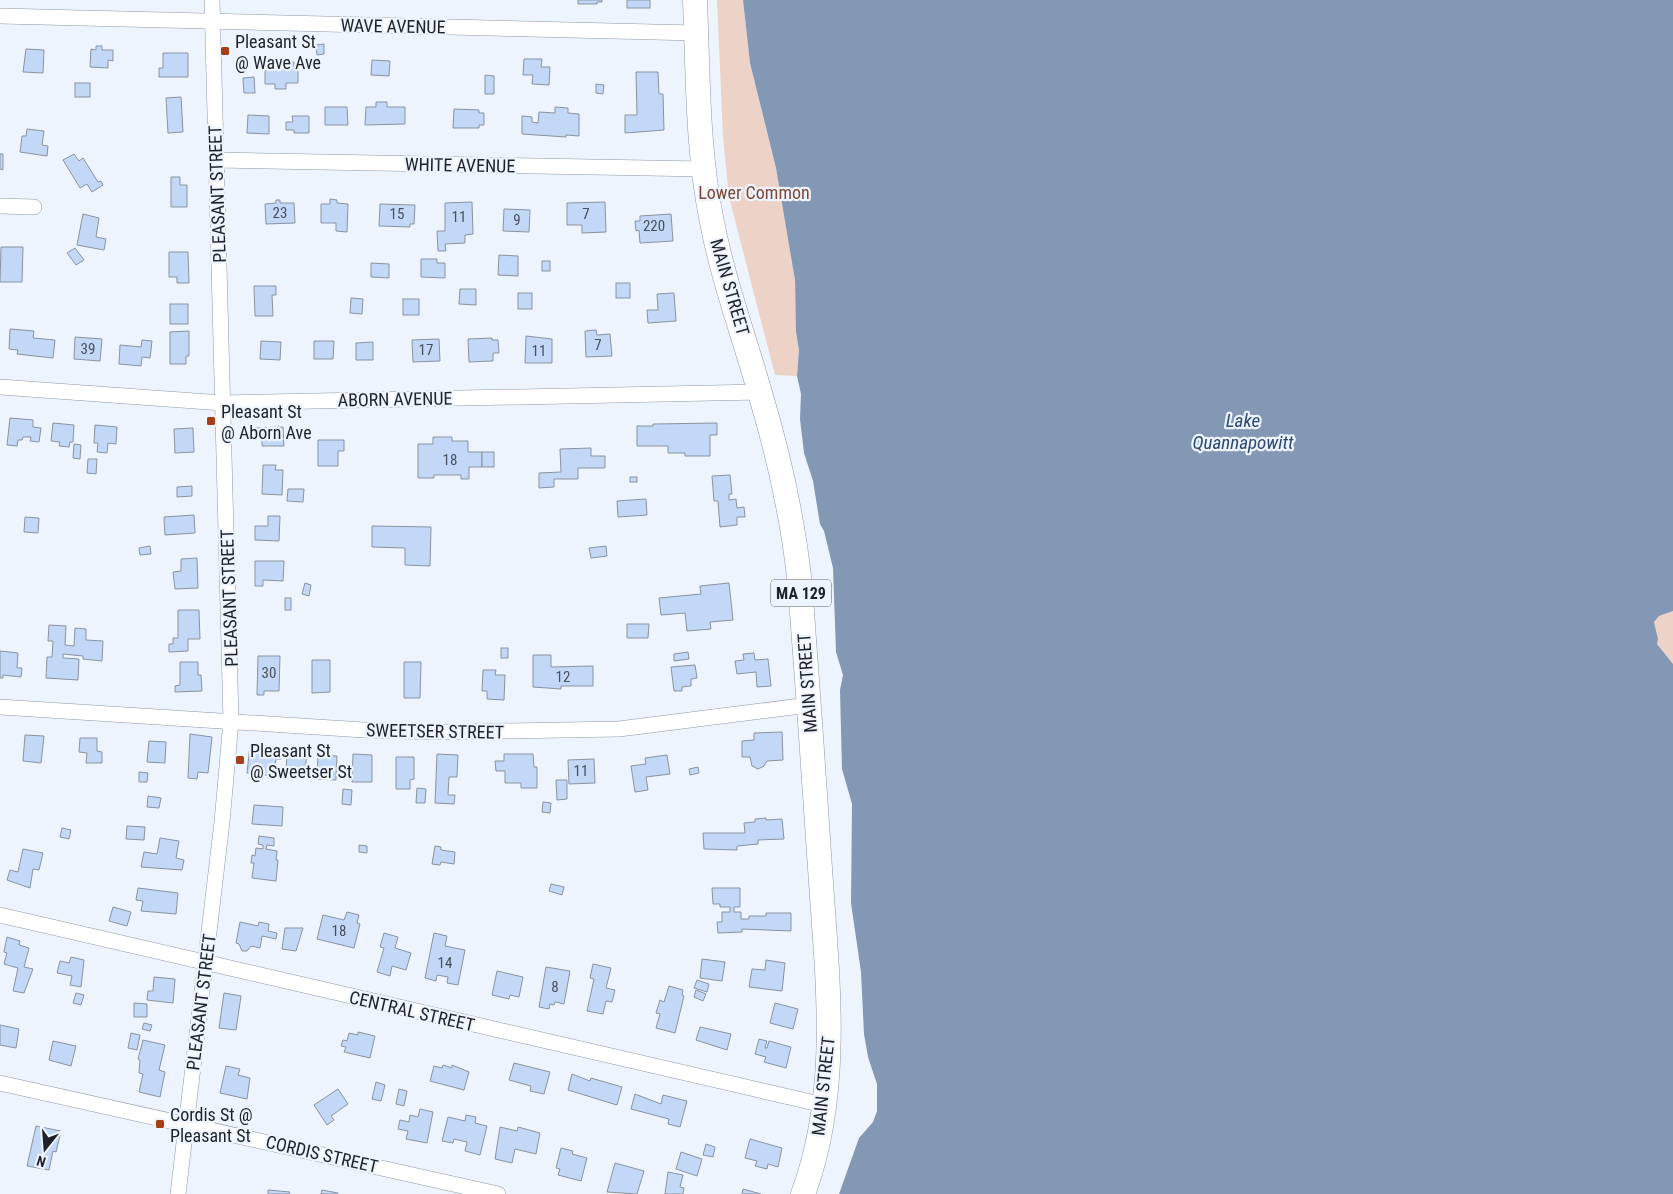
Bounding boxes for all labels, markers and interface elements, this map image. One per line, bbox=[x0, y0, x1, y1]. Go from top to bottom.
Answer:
street label: WAVE AVENUE bbox=[340, 15, 446, 37]
place label: Pleasant St @ Wave Ave bbox=[235, 31, 321, 73]
marker: Pleasant St @ Wave Ave bbox=[219, 45, 231, 57]
street label: PLEASANT STREET bbox=[204, 125, 230, 263]
street label: WHITE AVENUE bbox=[405, 154, 515, 176]
park label: Lower Common bbox=[698, 182, 810, 203]
house number: 23 bbox=[273, 204, 287, 222]
house number: 15 bbox=[390, 205, 404, 223]
house number: 7 bbox=[582, 205, 590, 223]
house number: 11 bbox=[452, 208, 466, 226]
house number: 9 bbox=[513, 211, 521, 229]
house number: 220 bbox=[643, 217, 665, 235]
street label: MAIN STREET bbox=[706, 236, 754, 338]
house number: 7 bbox=[594, 336, 602, 354]
house number: 39 bbox=[81, 340, 95, 358]
house number: 17 bbox=[419, 341, 433, 359]
house number: 11 bbox=[532, 342, 546, 360]
street label: ABORN AVENUE bbox=[337, 387, 453, 410]
place label: Pleasant St @ Aborn Ave bbox=[221, 401, 312, 443]
water label: Lake Quannapowitt bbox=[1193, 409, 1294, 454]
marker: Pleasant St @ Aborn Ave bbox=[205, 415, 217, 427]
house number: 18 bbox=[443, 451, 457, 469]
street label: PLEASANT STREET bbox=[216, 529, 242, 667]
road number: MA 129 bbox=[771, 580, 831, 606]
street label: MAIN STREET bbox=[793, 633, 821, 733]
house number: 30 bbox=[262, 664, 276, 682]
house number: 12 bbox=[556, 668, 570, 686]
street label: SWEETSER STREET bbox=[366, 719, 504, 743]
place label: Pleasant St @ Sweetser St bbox=[250, 740, 352, 782]
marker: Pleasant St @ Sweetser St bbox=[234, 754, 246, 766]
house number: 11 bbox=[574, 762, 588, 780]
house number: 18 bbox=[332, 922, 346, 940]
street label: PLEASANT STREET bbox=[182, 933, 220, 1071]
house number: 14 bbox=[438, 954, 452, 972]
house number: 8 bbox=[551, 978, 559, 996]
street label: CENTRAL STREET bbox=[347, 986, 477, 1036]
street label: MAIN STREET bbox=[807, 1035, 839, 1137]
place label: Cordis St @ Pleasant St bbox=[170, 1104, 253, 1146]
marker: Cordis St @ Pleasant St bbox=[154, 1118, 166, 1130]
north arrow bbox=[20, 1124, 70, 1174]
street label: CORDIS STREET bbox=[264, 1131, 380, 1177]
text: N bbox=[35, 1153, 48, 1170]

